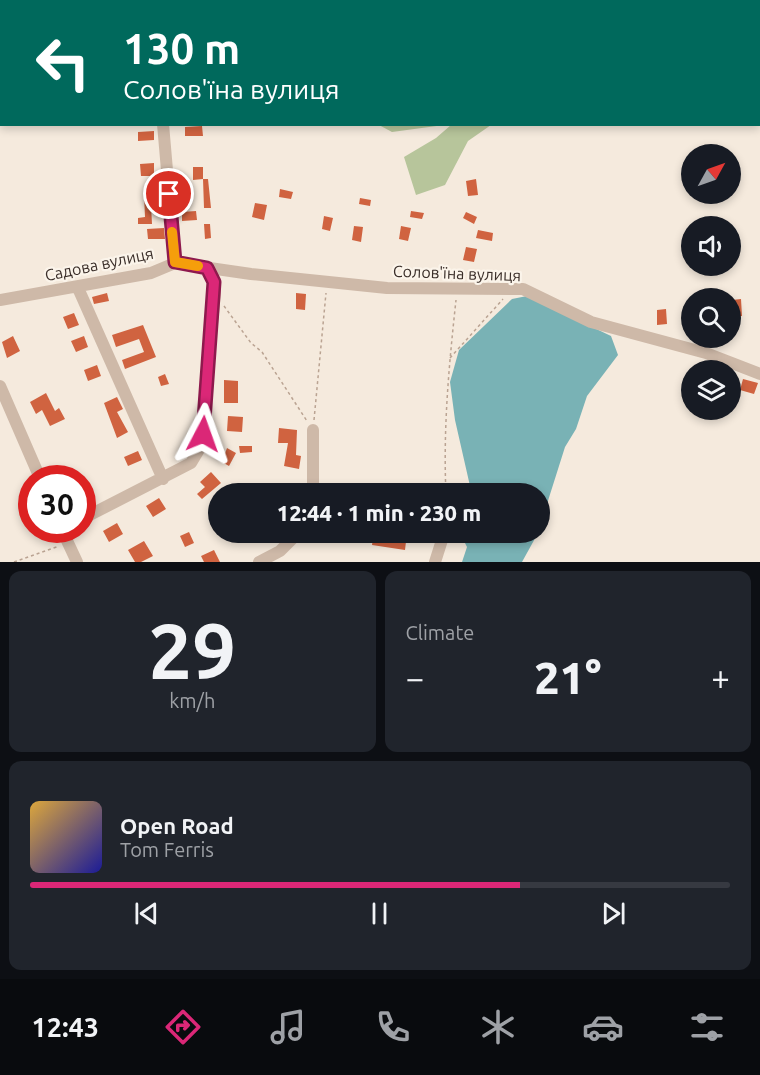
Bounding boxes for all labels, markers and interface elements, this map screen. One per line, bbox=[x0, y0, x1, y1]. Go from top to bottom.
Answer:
icon: left bbox=[24, 24, 102, 102]
text: 130 m bbox=[123, 25, 240, 72]
text: Солов'їна вулиця bbox=[123, 74, 340, 104]
north arrow bbox=[681, 144, 741, 204]
map controls bbox=[681, 144, 741, 420]
pin bbox=[143, 168, 194, 219]
icon: arrive bbox=[152, 177, 185, 210]
button: sound bbox=[681, 216, 741, 276]
street label: Садова вулиця bbox=[43, 244, 155, 284]
street label: Солов'їна вулиця bbox=[393, 262, 521, 284]
button: search bbox=[681, 288, 741, 348]
button: layers bbox=[681, 360, 741, 420]
position arrow bbox=[171, 402, 235, 466]
speed limit sign: 30 bbox=[18, 465, 96, 543]
text: 12:44 · 1 min · 230 m bbox=[277, 500, 481, 525]
text: 29 bbox=[148, 606, 236, 694]
text: Climate bbox=[406, 621, 474, 644]
text: 21° bbox=[534, 652, 601, 703]
text: − bbox=[406, 659, 424, 696]
text: + bbox=[711, 659, 730, 696]
text: km/h bbox=[169, 689, 215, 712]
text: Open Road bbox=[120, 813, 234, 838]
text: Tom Ferris bbox=[120, 838, 214, 861]
icon: previous bbox=[130, 897, 163, 930]
icon: pause bbox=[363, 897, 396, 930]
icon: next bbox=[597, 897, 630, 930]
icon: directions bbox=[162, 1006, 204, 1048]
icon: music bbox=[267, 1006, 309, 1048]
icon: phone bbox=[372, 1006, 414, 1048]
icon: climate bbox=[477, 1006, 519, 1048]
icon: car bbox=[582, 1006, 624, 1048]
icon: filters bbox=[686, 1006, 728, 1048]
text: 12:43 bbox=[31, 1012, 99, 1042]

